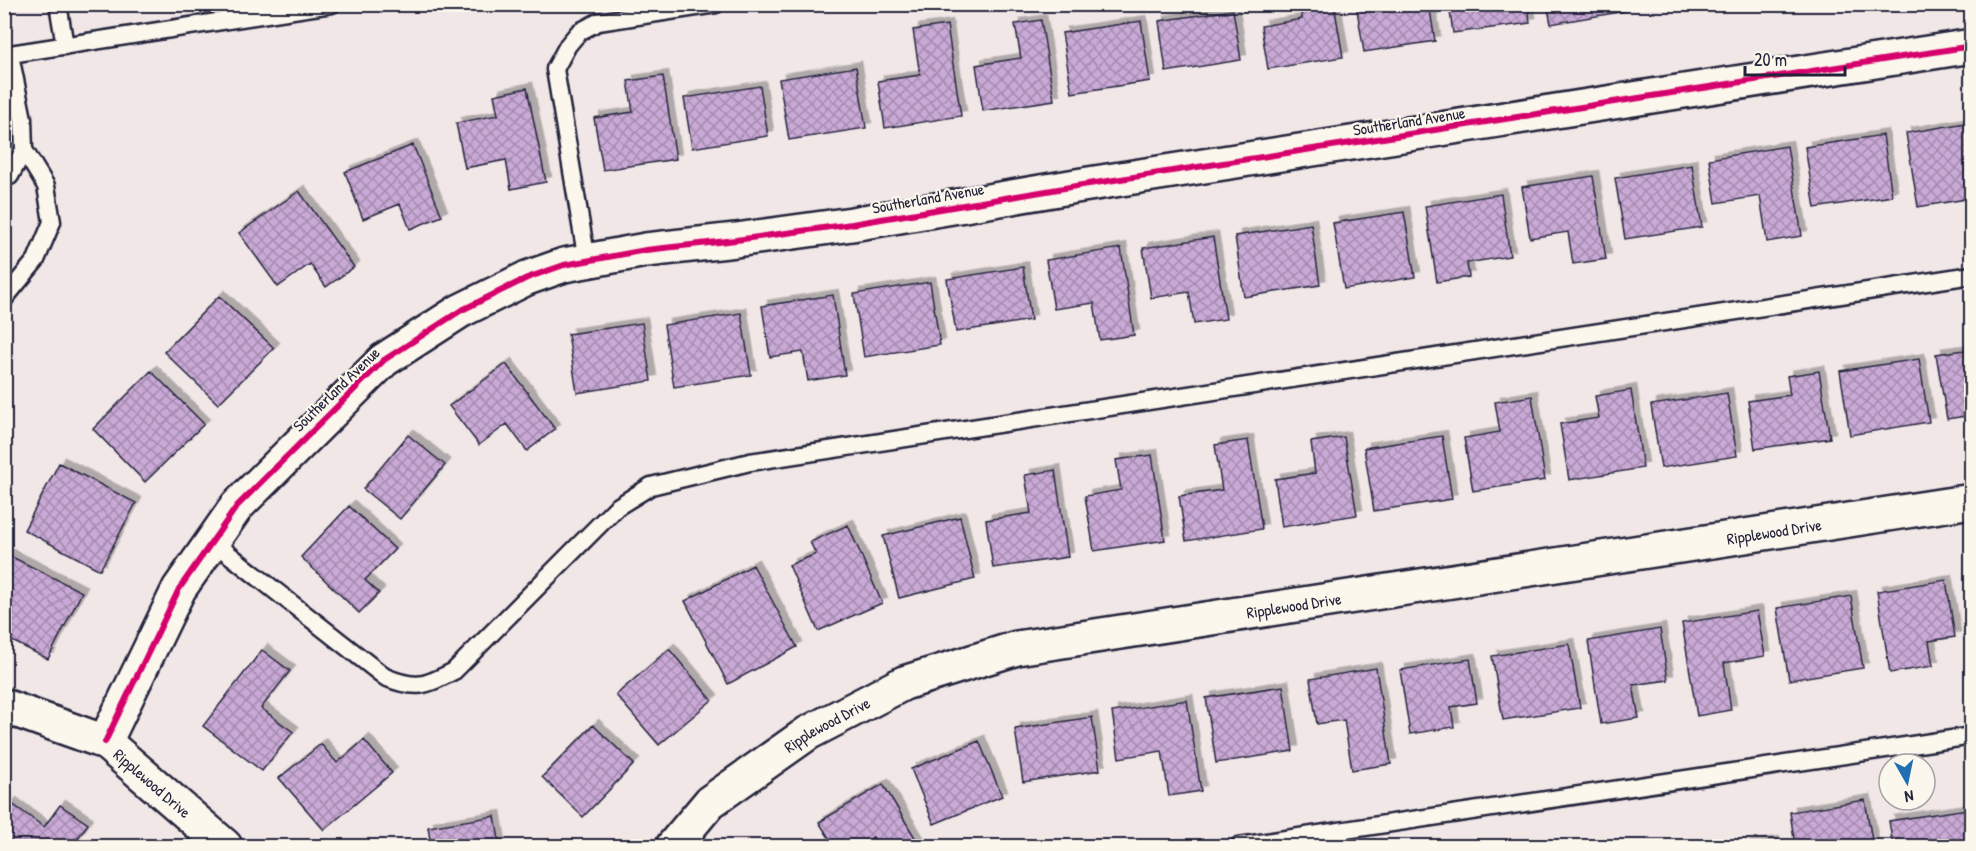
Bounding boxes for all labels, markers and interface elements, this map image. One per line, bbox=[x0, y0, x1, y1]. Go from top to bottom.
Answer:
scale bar bbox=[1745, 39, 1846, 77]
text: 20 m bbox=[1754, 47, 1787, 72]
street label: Southerland Avenue bbox=[1351, 101, 1467, 141]
street label: Southerland Avenue bbox=[870, 177, 986, 219]
street label: Southerland Avenue bbox=[288, 341, 385, 436]
street label: Ripplewood Drive bbox=[1725, 513, 1824, 550]
street label: Ripplewood Drive bbox=[1245, 587, 1343, 624]
street label: Ripplewood Drive bbox=[779, 691, 874, 758]
street label: Ripplewood Drive bbox=[109, 743, 196, 823]
north arrow bbox=[1877, 752, 1937, 812]
text: N bbox=[1903, 785, 1915, 808]

